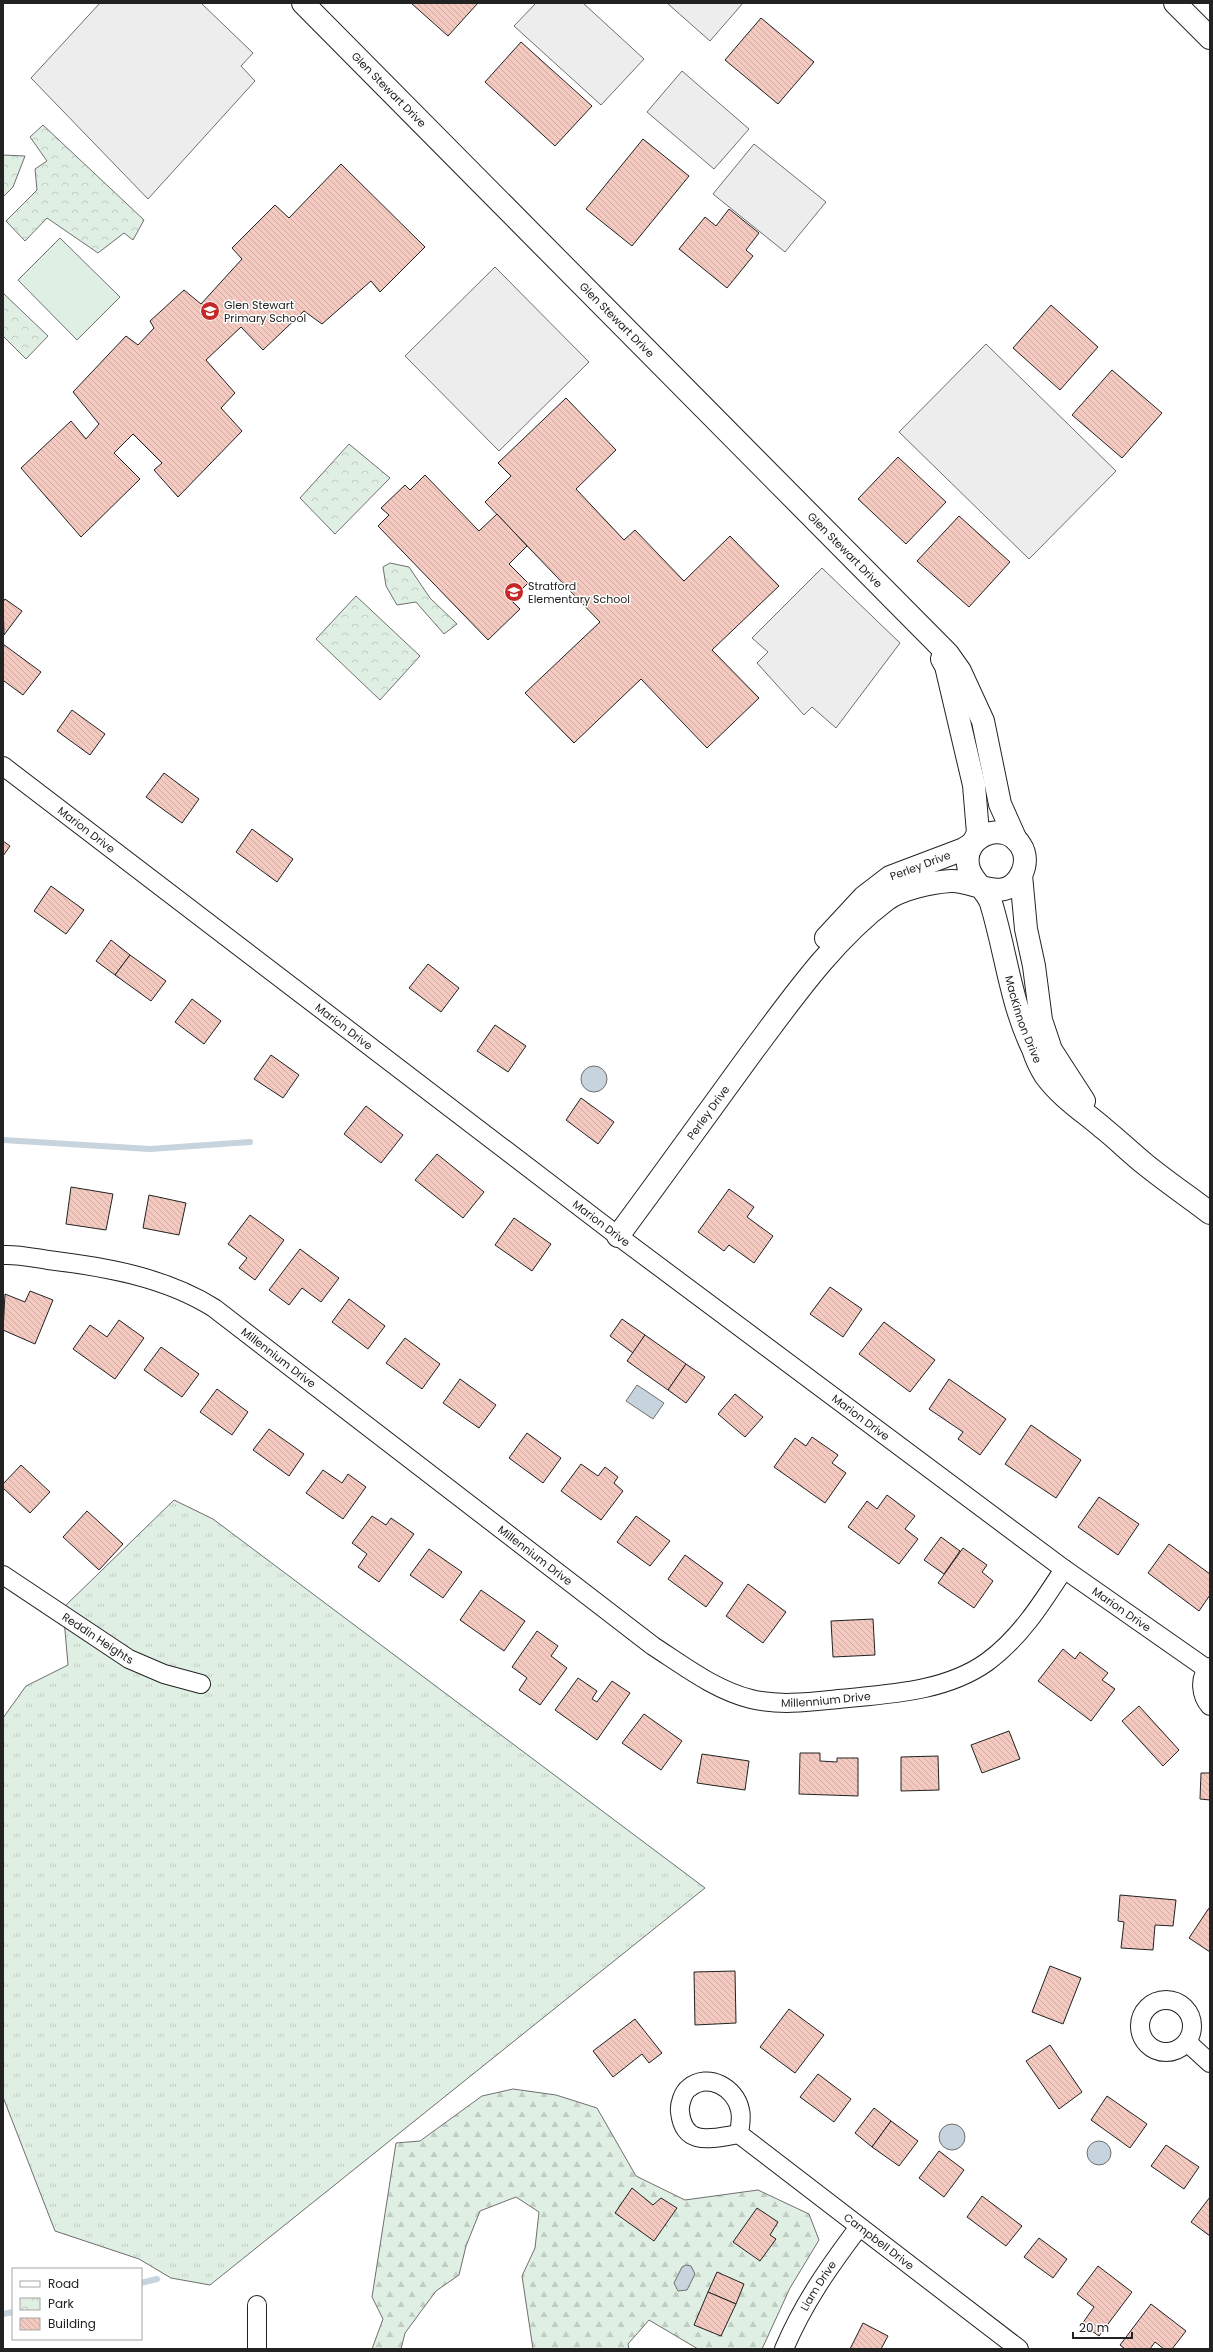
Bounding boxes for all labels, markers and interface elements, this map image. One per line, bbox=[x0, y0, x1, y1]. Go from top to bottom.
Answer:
street label: Glen Stewart Drive bbox=[348, 48, 430, 131]
street label: Glen Stewart Drive bbox=[576, 278, 658, 361]
place label: Glen Stewart Primary School bbox=[224, 297, 306, 326]
school or university icon: Glen Stewart Primary School bbox=[199, 300, 221, 322]
street label: Glen Stewart Drive bbox=[804, 509, 886, 591]
place label: Stratford Elementary School bbox=[528, 578, 630, 607]
school or university icon: Stratford Elementary School bbox=[503, 581, 525, 603]
street label: Marion Drive bbox=[54, 803, 119, 857]
street label: Perley Drive bbox=[888, 847, 953, 884]
street label: MacKinnon Drive bbox=[1001, 974, 1046, 1066]
street label: Marion Drive bbox=[312, 999, 376, 1054]
street label: Perley Drive bbox=[683, 1082, 733, 1143]
street label: Marion Drive bbox=[569, 1196, 633, 1250]
street label: Millennium Drive bbox=[238, 1324, 319, 1392]
street label: Marion Drive bbox=[829, 1390, 893, 1444]
street label: Millennium Drive bbox=[495, 1521, 576, 1589]
street label: Marion Drive bbox=[1089, 1583, 1154, 1636]
street label: Reddin Heights bbox=[59, 1609, 136, 1668]
street label: Millennium Drive bbox=[781, 1688, 872, 1711]
street label: Campbell Drive bbox=[840, 2209, 918, 2274]
street label: Liam Drive bbox=[796, 2257, 840, 2314]
legend bbox=[12, 2268, 142, 2340]
text: Road bbox=[48, 2275, 79, 2292]
text: Park bbox=[48, 2295, 75, 2312]
scale bar bbox=[1073, 2314, 1132, 2340]
text: Building bbox=[48, 2315, 96, 2332]
text: 20 m bbox=[1079, 2319, 1109, 2336]

